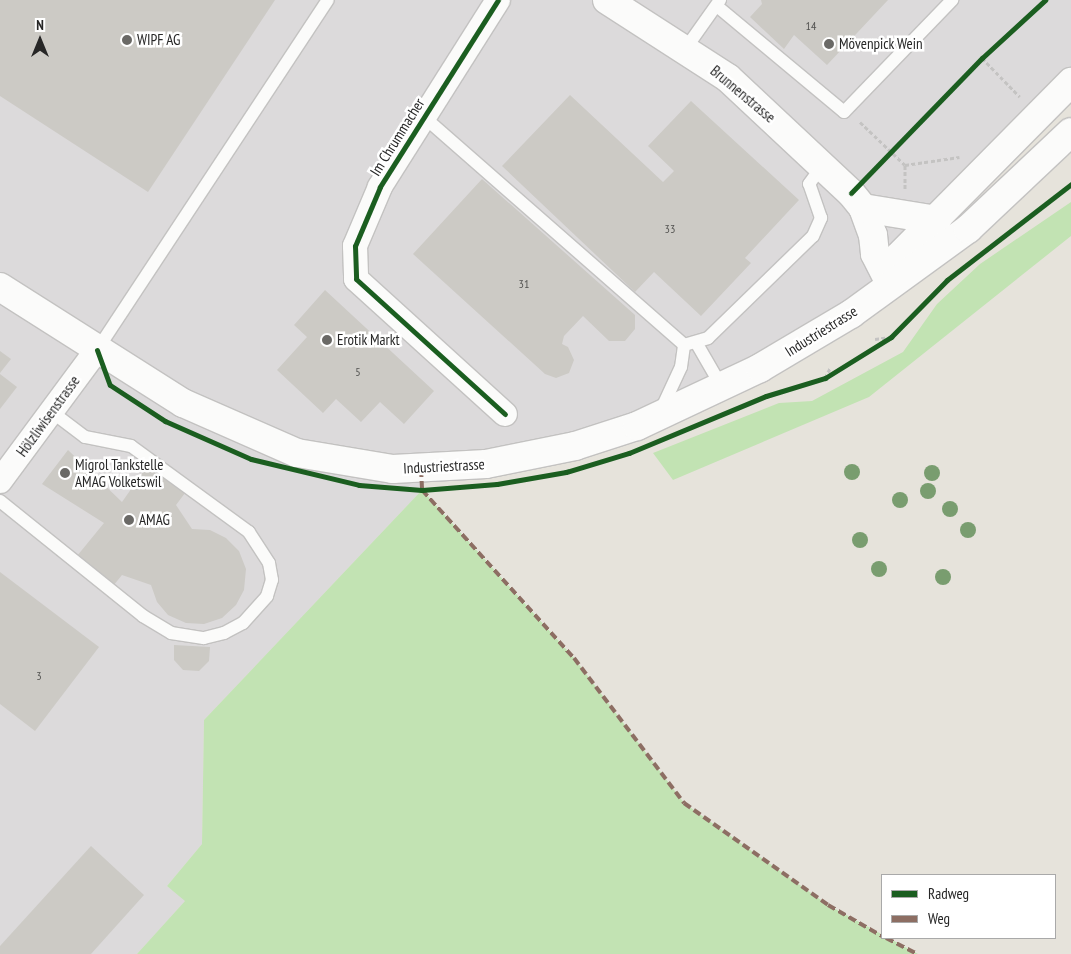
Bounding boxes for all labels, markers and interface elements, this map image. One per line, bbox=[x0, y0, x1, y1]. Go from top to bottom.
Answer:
north arrow bbox=[15, 15, 65, 65]
text: N bbox=[36, 16, 44, 34]
house number: 14 bbox=[806, 19, 816, 33]
place label: WIPF AG bbox=[137, 31, 181, 49]
marker: WIPF AG bbox=[121, 34, 133, 46]
place label: Mövenpick Wein bbox=[839, 35, 923, 53]
marker: Mövenpick Wein bbox=[823, 38, 835, 50]
street label: Brunnenstrasse bbox=[707, 62, 779, 126]
street label: Im Chrummacher bbox=[366, 95, 428, 179]
house number: 33 bbox=[665, 222, 675, 236]
house number: 31 bbox=[519, 277, 529, 291]
street label: Industriestrasse bbox=[782, 302, 860, 360]
place label: Erotik Markt bbox=[337, 331, 400, 349]
marker: Erotik Markt bbox=[321, 334, 333, 346]
house number: 5 bbox=[355, 365, 361, 379]
street label: Hölzliwisenstrasse bbox=[13, 372, 83, 460]
place label: Migrol Tankstelle AMAG Volketswil bbox=[75, 455, 164, 490]
street label: Industriestrasse bbox=[403, 455, 485, 477]
marker: Migrol Tankstelle AMAG Volketswil bbox=[59, 467, 71, 479]
place label: AMAG bbox=[139, 511, 170, 529]
marker: AMAG bbox=[123, 514, 135, 526]
house number: 3 bbox=[36, 669, 42, 683]
legend bbox=[881, 874, 1056, 939]
text: Radweg bbox=[928, 884, 969, 903]
text: Weg bbox=[928, 909, 950, 928]

